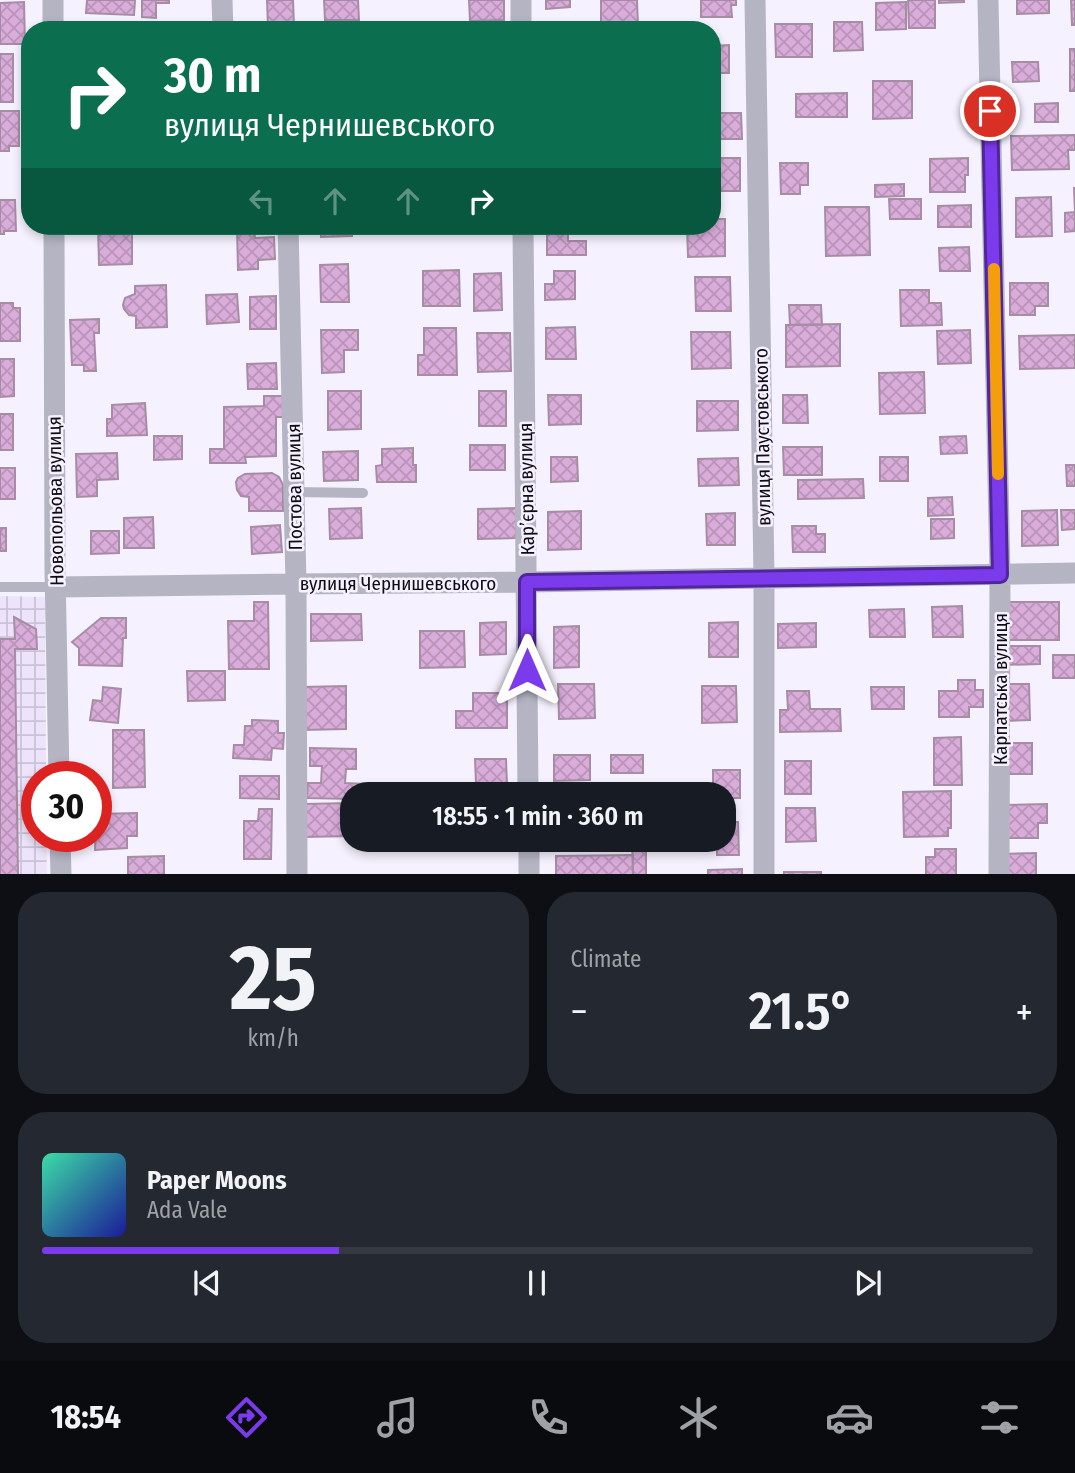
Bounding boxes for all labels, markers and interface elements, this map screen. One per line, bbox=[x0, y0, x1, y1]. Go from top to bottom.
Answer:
text: 30 m bbox=[164, 46, 262, 105]
icon: right bbox=[49, 49, 140, 140]
pin bbox=[960, 81, 1020, 141]
icon: arrive bbox=[971, 92, 1009, 130]
text: вулиця Чернишевського bbox=[164, 106, 495, 144]
icon: left bbox=[243, 182, 281, 220]
icon: ahead bbox=[316, 182, 354, 220]
icon: ahead bbox=[389, 182, 427, 220]
icon: right bbox=[462, 182, 500, 220]
street label: вулиця Паустовського bbox=[749, 348, 776, 526]
street label: Новопольова вулиця bbox=[43, 416, 68, 586]
street label: Карʼєрна вулиця bbox=[514, 422, 539, 556]
street label: Постова вулиця bbox=[282, 423, 307, 551]
street label: вулиця Чернишевського bbox=[300, 572, 496, 595]
street label: Карпатська вулиця bbox=[989, 613, 1012, 765]
position arrow bbox=[490, 633, 564, 707]
speed limit sign: 30 bbox=[21, 761, 112, 852]
text: 18:55 · 1 min · 360 m bbox=[432, 801, 644, 832]
text: 25 bbox=[230, 924, 317, 1033]
text: Climate bbox=[571, 945, 641, 973]
text: 21.5° bbox=[749, 980, 855, 1043]
text: − bbox=[571, 989, 588, 1035]
text: + bbox=[1016, 989, 1033, 1035]
text: km/h bbox=[248, 1024, 299, 1052]
text: Paper Moons bbox=[147, 1165, 287, 1196]
text: Ada Vale bbox=[147, 1196, 227, 1224]
icon: previous bbox=[188, 1264, 226, 1302]
icon: pause bbox=[518, 1264, 556, 1302]
icon: next bbox=[849, 1264, 887, 1302]
icon: directions bbox=[222, 1393, 271, 1442]
icon: music bbox=[373, 1393, 422, 1442]
icon: phone bbox=[524, 1393, 573, 1442]
icon: climate bbox=[674, 1393, 723, 1442]
icon: car bbox=[825, 1393, 874, 1442]
icon: filters bbox=[975, 1393, 1024, 1442]
text: 18:54 bbox=[51, 1398, 121, 1436]

